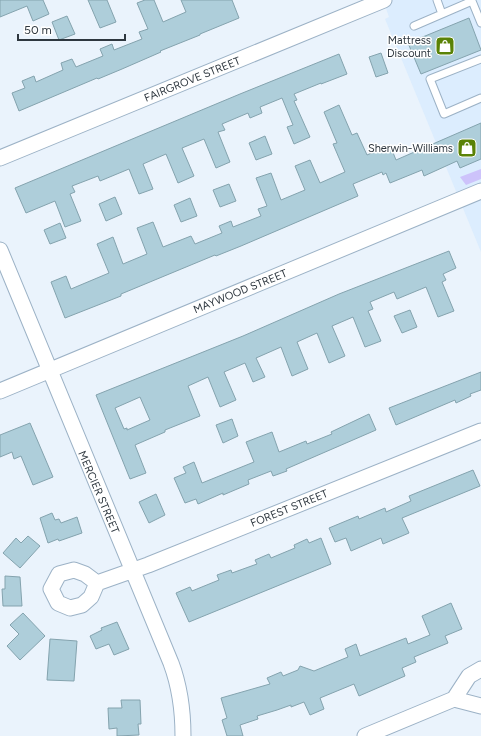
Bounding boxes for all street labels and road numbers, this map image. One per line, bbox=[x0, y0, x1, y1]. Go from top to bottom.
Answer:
street label: FAIRGROVE STREET bbox=[142, 54, 242, 105]
street label: MAYWOOD STREET bbox=[191, 267, 289, 316]
street label: MERCIER STREET bbox=[75, 449, 122, 535]
street label: FOREST STREET bbox=[249, 487, 330, 530]

